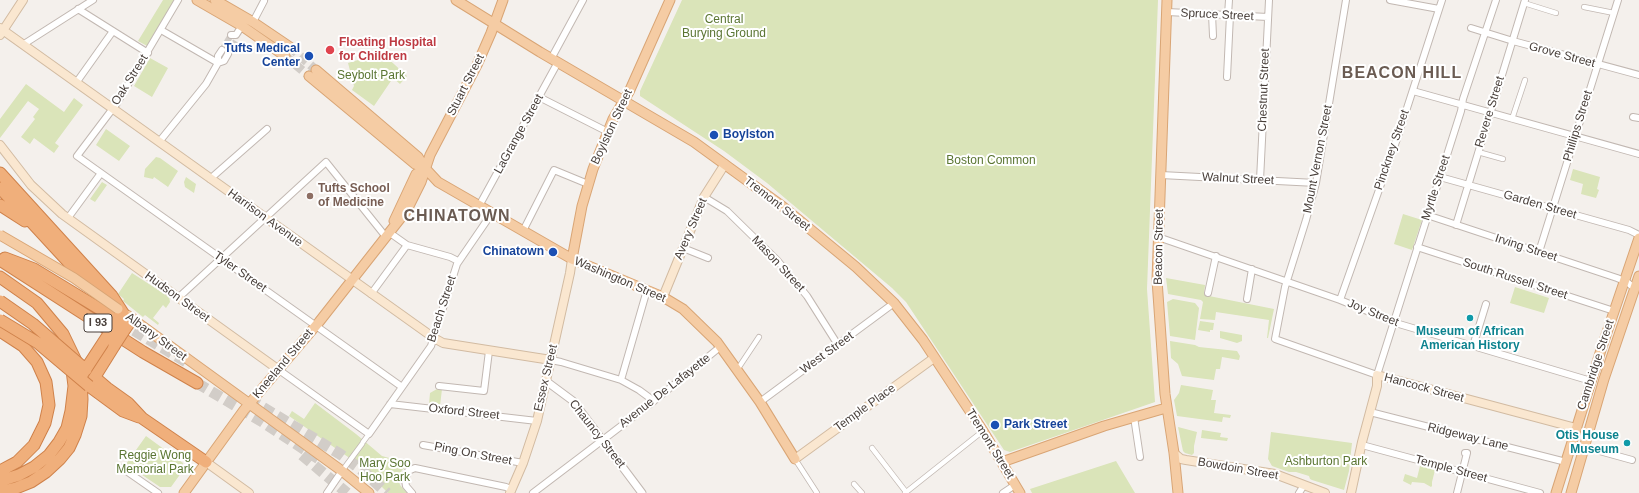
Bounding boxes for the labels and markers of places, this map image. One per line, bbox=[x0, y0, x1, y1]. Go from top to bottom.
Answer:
place label: Floating Hospital for Children bbox=[339, 36, 436, 64]
place label: Tufts Medical Center bbox=[224, 42, 300, 70]
marker: Floating Hospital for Children bbox=[324, 44, 336, 56]
marker: Tufts Medical Center bbox=[303, 50, 315, 62]
place label: Boylston bbox=[723, 128, 774, 142]
marker: Boylston bbox=[708, 129, 720, 141]
place label: Tufts School of Medicine bbox=[318, 182, 390, 210]
marker: Tufts School of Medicine bbox=[305, 191, 315, 201]
place label: Chinatown bbox=[483, 245, 544, 259]
marker: Chinatown bbox=[547, 246, 559, 258]
marker: Museum of African American History bbox=[1465, 313, 1475, 323]
place label: Museum of African American History bbox=[1416, 325, 1524, 353]
place label: Park Street bbox=[1004, 418, 1067, 432]
marker: Park Street bbox=[989, 419, 1001, 431]
place label: Otis House Museum bbox=[1556, 429, 1619, 457]
marker: Otis House Museum bbox=[1622, 438, 1632, 448]

